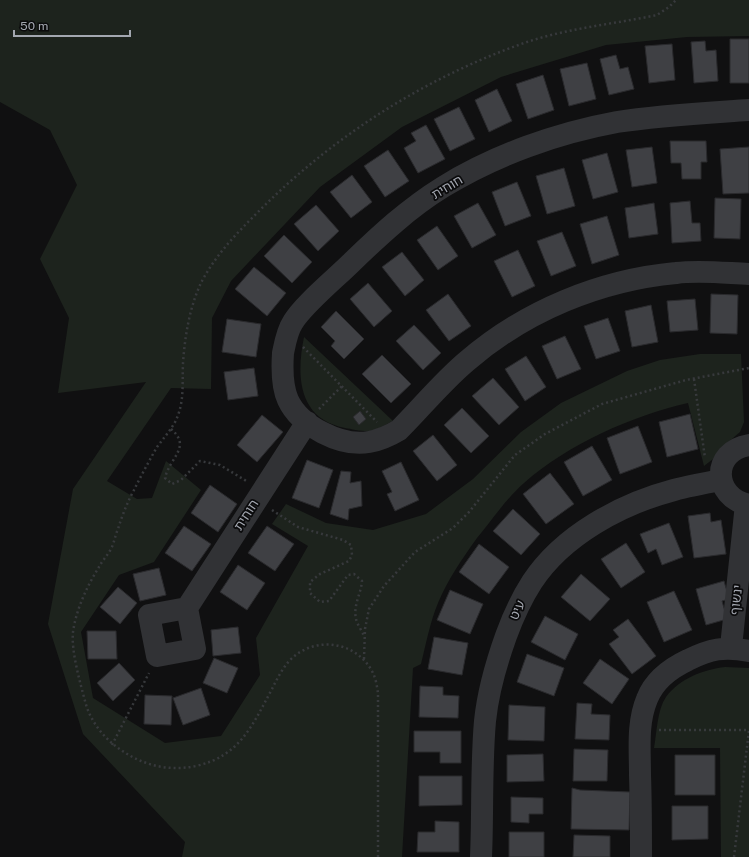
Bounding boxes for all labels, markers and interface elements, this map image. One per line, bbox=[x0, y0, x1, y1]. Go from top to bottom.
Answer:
scale bar bbox=[14, 12, 130, 38]
text: 50 m bbox=[20, 19, 48, 33]
street label: חוחית bbox=[429, 172, 465, 202]
street label: חוחית bbox=[231, 497, 261, 533]
street label: ינשוף bbox=[727, 584, 745, 616]
street label: עיט bbox=[506, 598, 528, 622]

